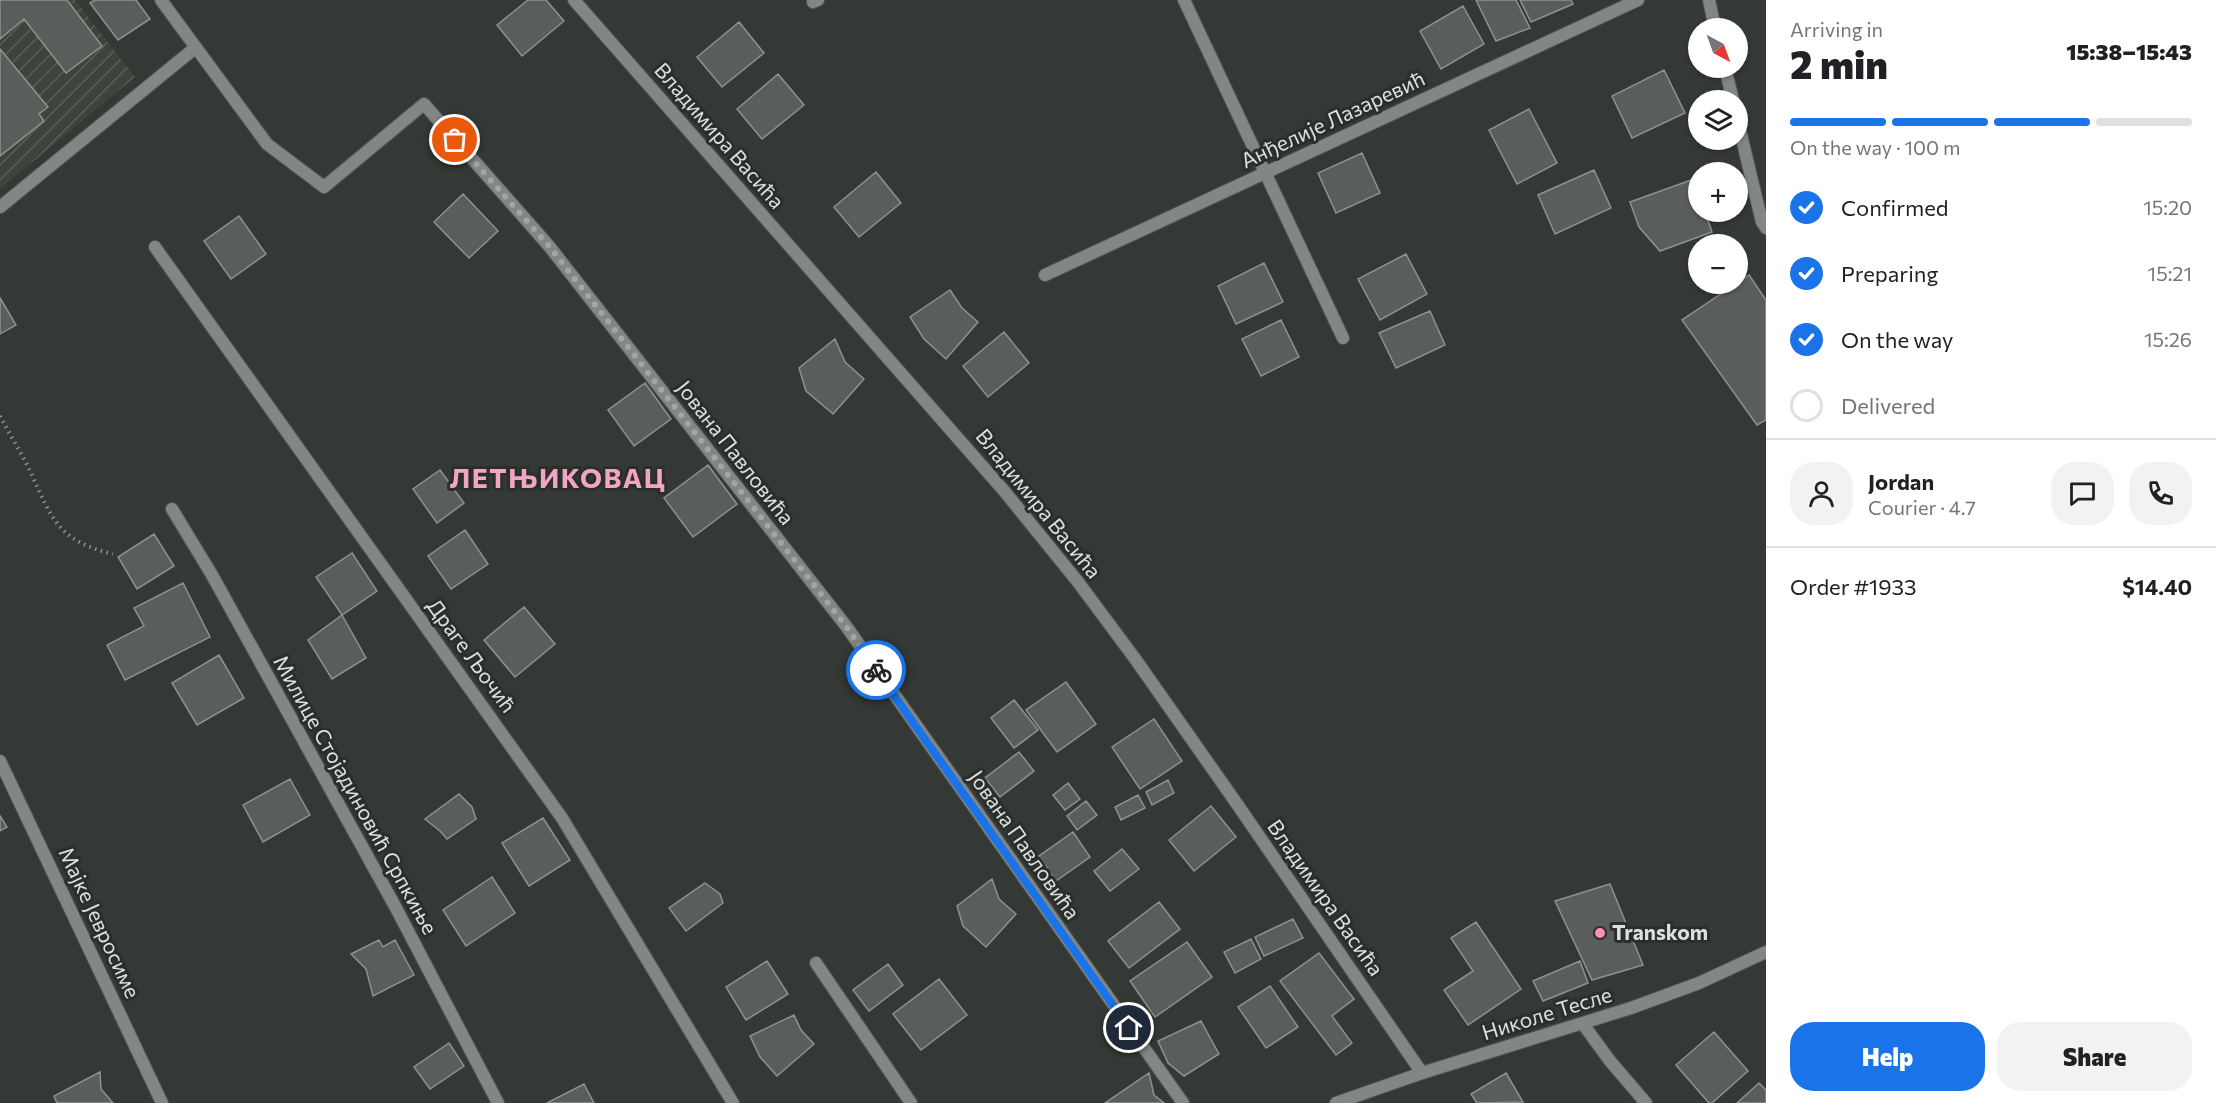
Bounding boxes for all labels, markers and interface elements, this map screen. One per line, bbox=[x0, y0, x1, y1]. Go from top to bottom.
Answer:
text: Arriving in bbox=[1790, 17, 1883, 41]
north arrow bbox=[1688, 18, 1748, 78]
map controls bbox=[1688, 18, 1748, 294]
text: 15:38–15:43 bbox=[2066, 38, 2192, 65]
text: 2 min bbox=[1790, 39, 1888, 87]
street label: Владимира Васића bbox=[650, 57, 790, 213]
street label: Анђелије Лазаревић bbox=[1236, 65, 1428, 172]
button: layers bbox=[1688, 90, 1748, 150]
pin bbox=[429, 114, 480, 165]
icon: bag bbox=[438, 123, 471, 156]
text: On the way · 100 m bbox=[1790, 135, 1960, 159]
button: + bbox=[1688, 162, 1748, 222]
icon: check bbox=[1790, 191, 1823, 224]
text: Confirmed bbox=[1841, 194, 1948, 221]
text: 15:20 bbox=[2143, 195, 2192, 219]
button: − bbox=[1688, 234, 1748, 294]
icon: check bbox=[1790, 257, 1823, 290]
text: Preparing bbox=[1841, 260, 1938, 287]
text: 15:21 bbox=[2148, 261, 2192, 285]
icon: check bbox=[1790, 323, 1823, 356]
text: On the way bbox=[1841, 326, 1953, 353]
text: 15:26 bbox=[2144, 327, 2192, 351]
street label: Јована Павловића bbox=[672, 375, 800, 529]
text: Delivered bbox=[1841, 392, 1935, 419]
street label: Владимира Васића bbox=[971, 423, 1107, 583]
district label: ЛЕТЊИКОВАЦ bbox=[450, 461, 666, 494]
button: person bbox=[1790, 462, 1853, 525]
button: chat bbox=[2051, 462, 2114, 525]
button: phone bbox=[2129, 462, 2192, 525]
text: Jordan bbox=[1868, 468, 1934, 495]
text: Courier · 4.7 bbox=[1868, 495, 1976, 519]
text: Order #1933 bbox=[1790, 573, 1916, 600]
text: $14.40 bbox=[2122, 573, 2192, 600]
street label: Драге Љочић bbox=[423, 593, 522, 717]
courier bbox=[846, 640, 906, 700]
street label: Милице Стојадиновић Српкиње bbox=[269, 651, 444, 938]
icon: bike bbox=[860, 654, 893, 687]
street label: Јована Павловића bbox=[965, 765, 1086, 923]
street label: Владимира Васића bbox=[1263, 814, 1389, 980]
street label: Мајке Јевросиме bbox=[54, 843, 146, 1002]
place label: Transkom bbox=[1612, 919, 1708, 944]
marker: Transkom bbox=[1593, 926, 1607, 940]
street label: Николе Тесле bbox=[1479, 981, 1615, 1044]
pin bbox=[1103, 1002, 1154, 1053]
icon: home bbox=[1112, 1011, 1145, 1044]
button: Help bbox=[1790, 1022, 1985, 1091]
button: Share bbox=[1997, 1022, 2192, 1091]

